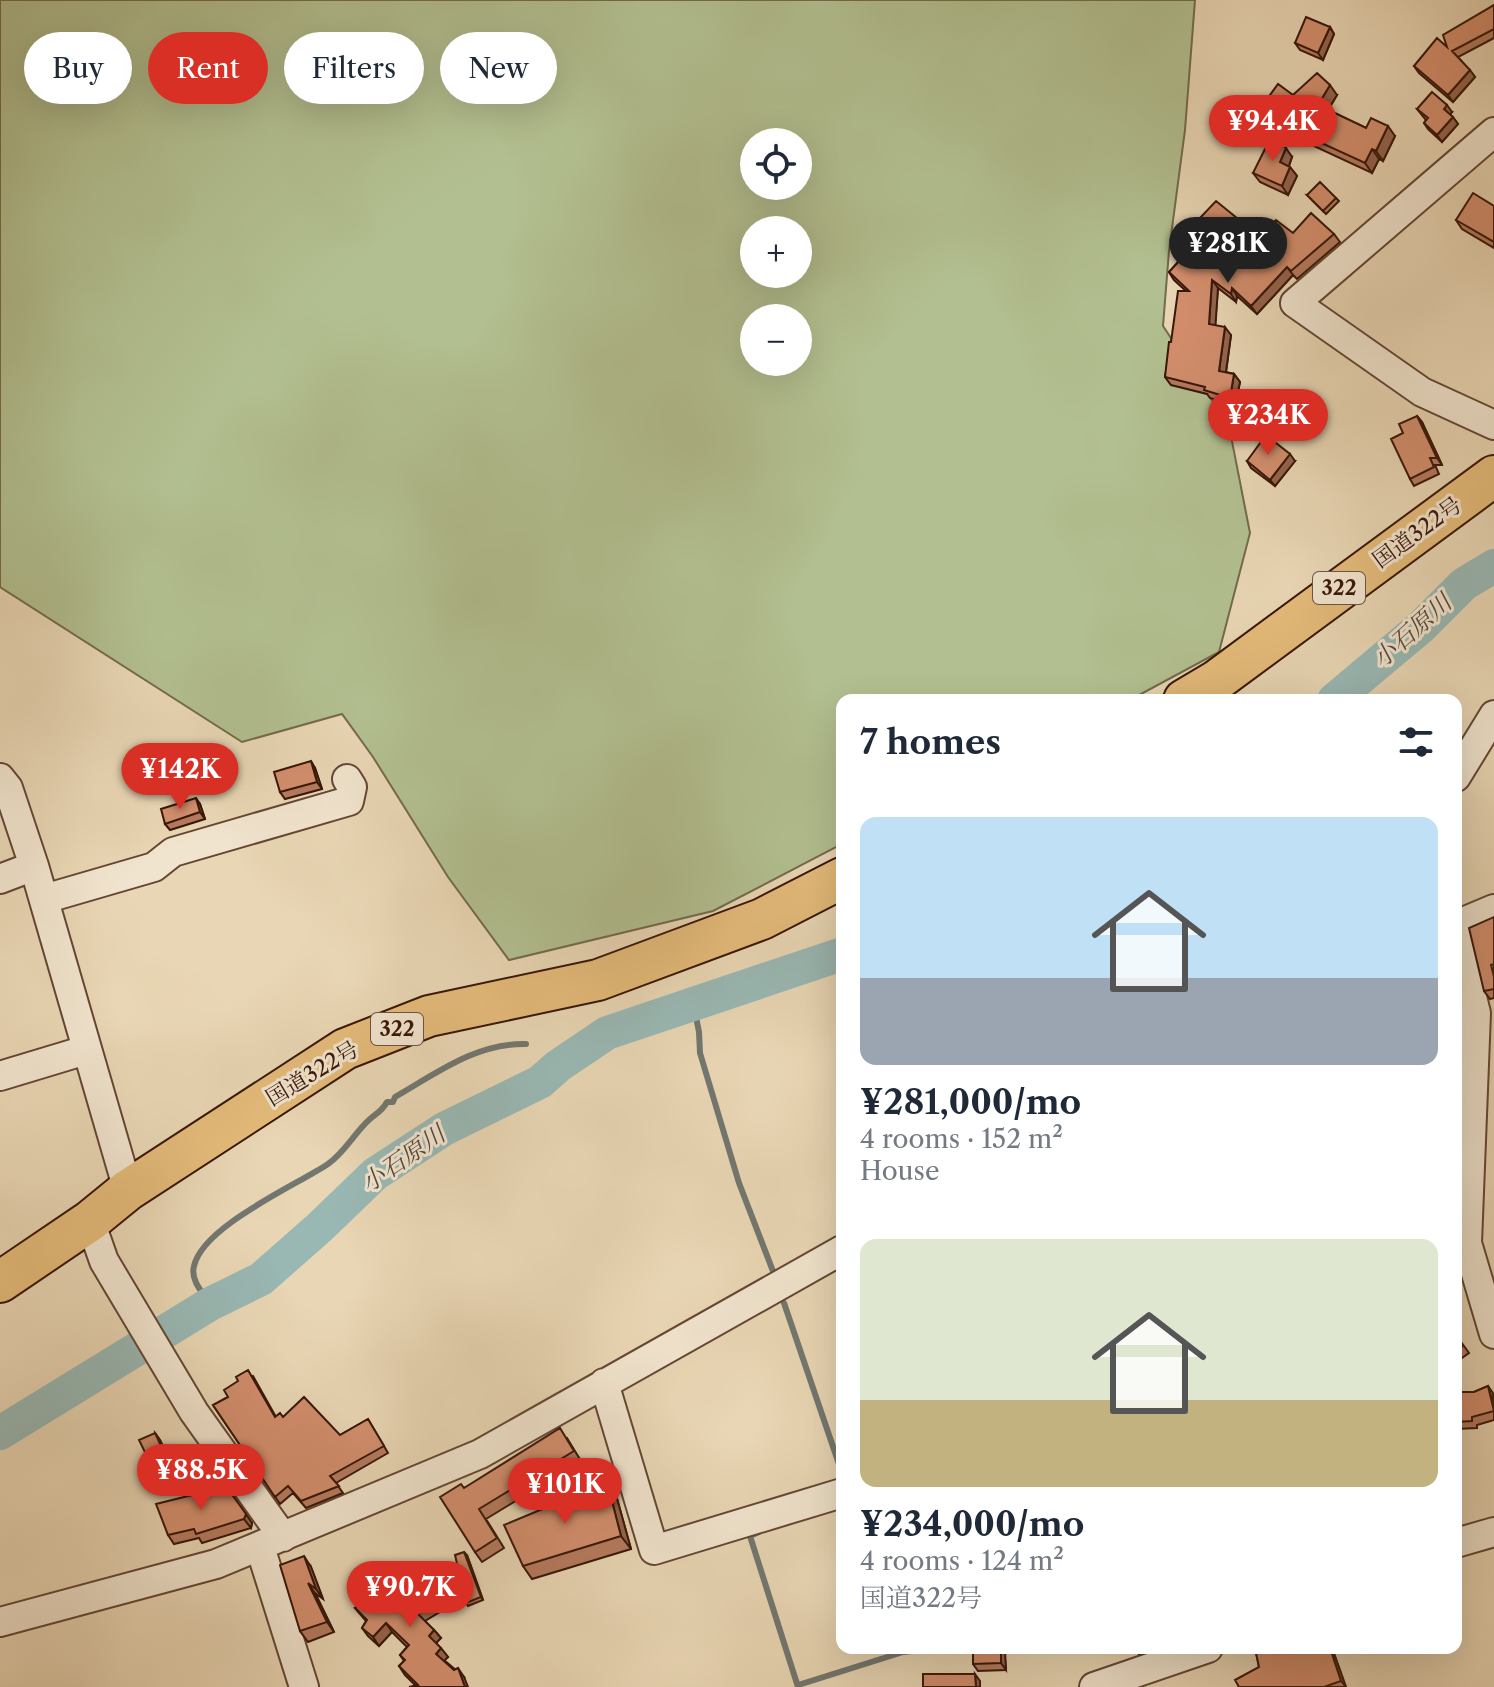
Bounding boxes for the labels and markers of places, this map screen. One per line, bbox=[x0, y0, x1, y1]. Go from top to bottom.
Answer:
pin: ¥94.4K bbox=[1208, 95, 1338, 163]
pin: ¥281K bbox=[1172, 217, 1284, 285]
pin: ¥234K bbox=[1212, 389, 1324, 457]
pin: ¥142K bbox=[124, 743, 236, 811]
pin: ¥88.5K bbox=[136, 1444, 266, 1512]
pin: ¥101K bbox=[509, 1458, 621, 1526]
pin: ¥90.7K bbox=[345, 1561, 475, 1629]

